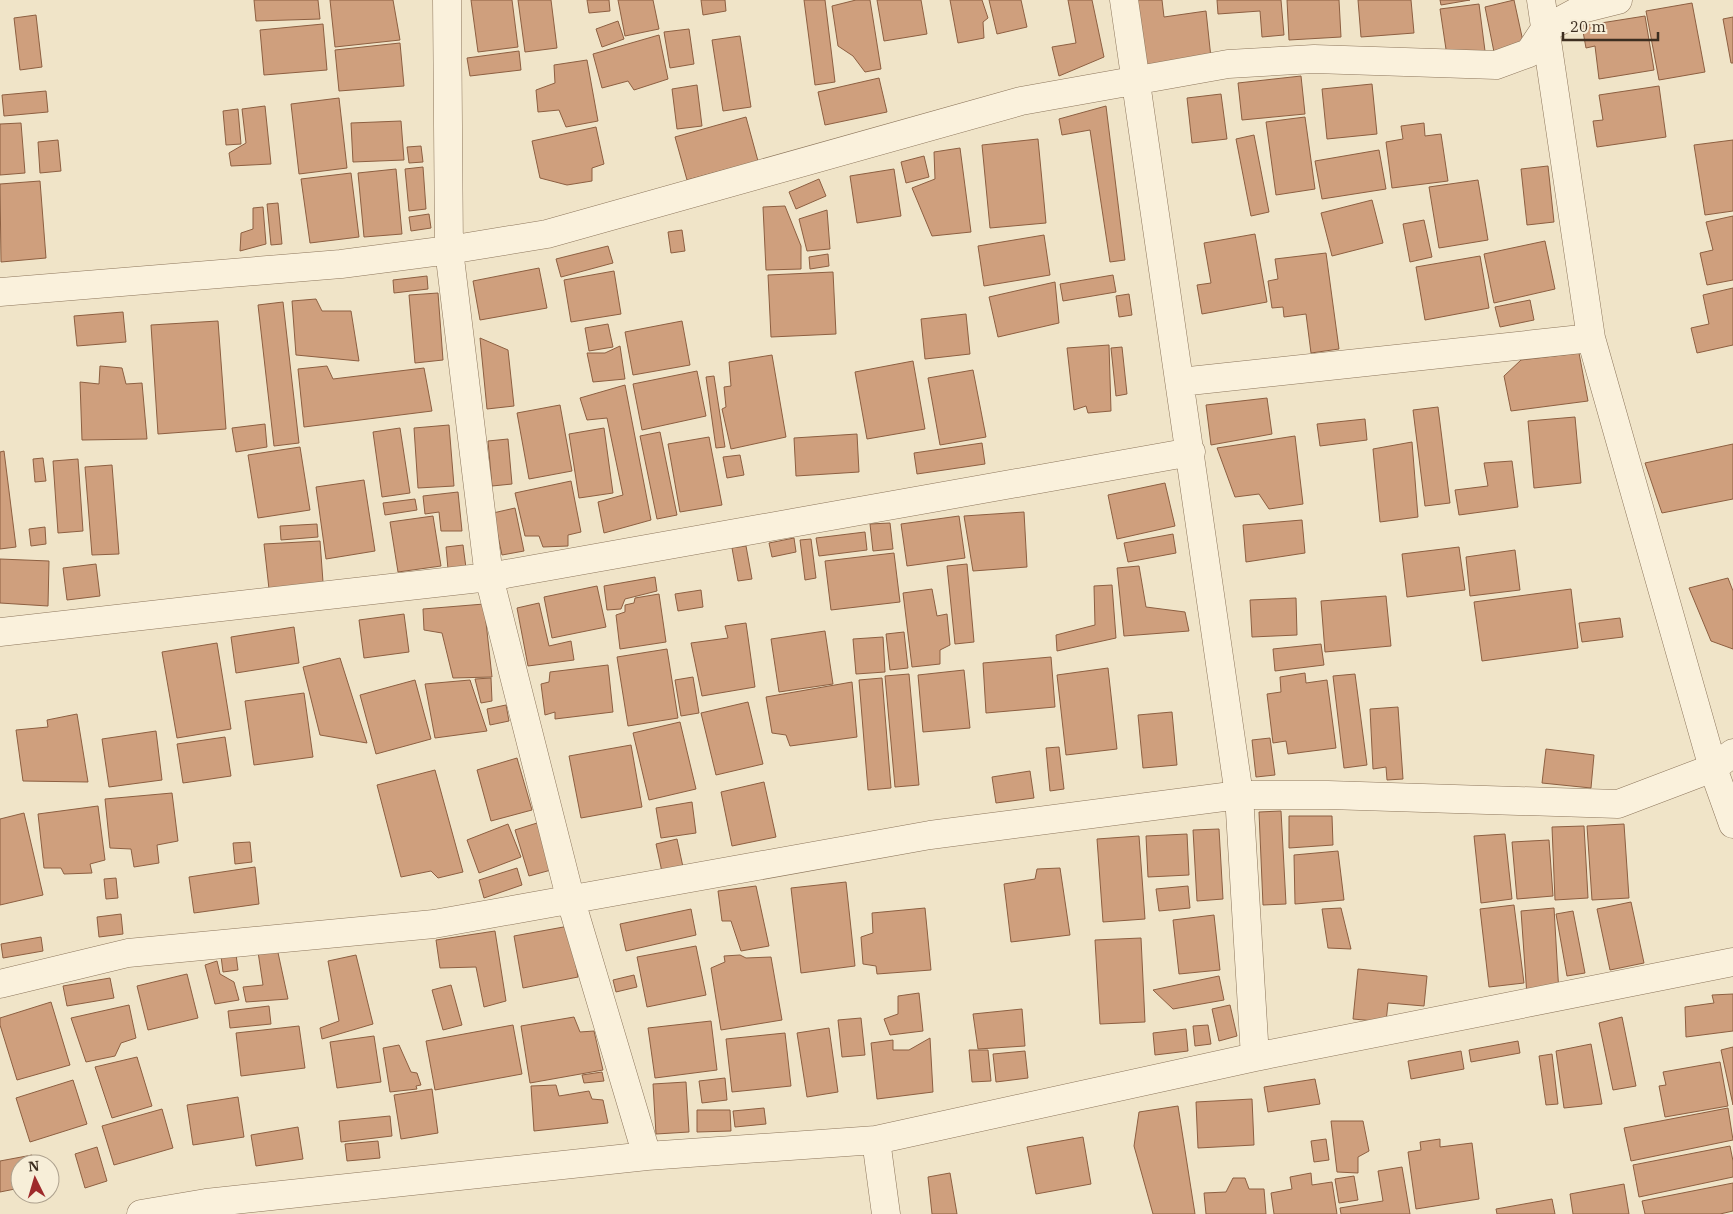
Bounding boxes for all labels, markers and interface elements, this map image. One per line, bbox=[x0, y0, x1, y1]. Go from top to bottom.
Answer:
scale bar bbox=[1563, 10, 1658, 42]
text: 20 m bbox=[1570, 17, 1606, 36]
north arrow bbox=[10, 1154, 60, 1204]
text: N bbox=[28, 1157, 40, 1175]

